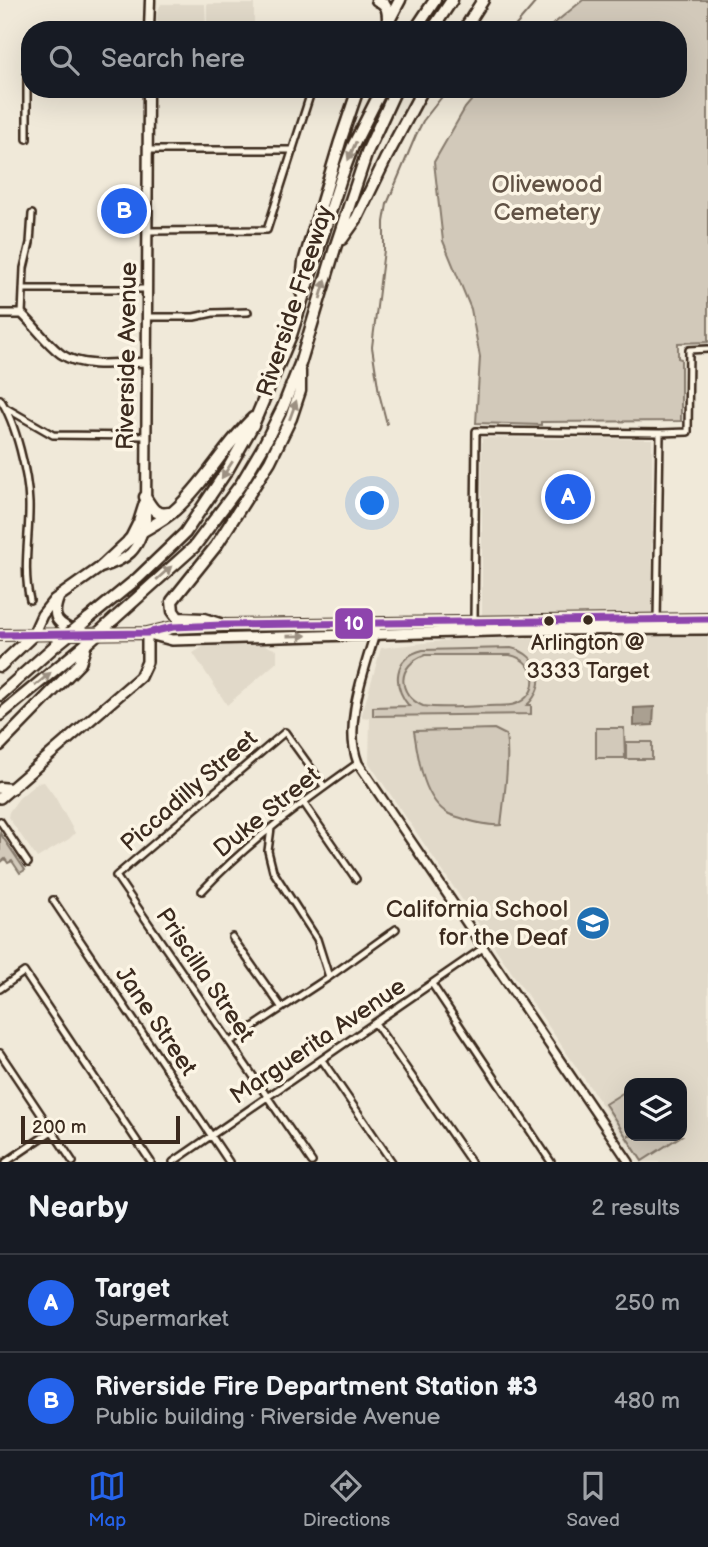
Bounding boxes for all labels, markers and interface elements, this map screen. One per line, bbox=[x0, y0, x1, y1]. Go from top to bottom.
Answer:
search box bbox=[21, 21, 687, 98]
icon: search bbox=[45, 41, 83, 79]
text: Search here bbox=[101, 44, 245, 75]
one-way arrow bbox=[346, 140, 357, 161]
park label: Olivewood Cemetery bbox=[492, 170, 602, 227]
pin: B bbox=[101, 185, 147, 237]
street label: Riverside Freeway bbox=[250, 202, 340, 400]
street label: Riverside Avenue bbox=[111, 262, 143, 450]
one-way arrow bbox=[319, 278, 329, 299]
one-way arrow bbox=[288, 399, 299, 420]
one-way arrow bbox=[220, 460, 233, 479]
pin: A bbox=[545, 471, 591, 523]
your location bbox=[355, 486, 389, 520]
one-way arrow bbox=[156, 566, 173, 581]
line badge: 10 bbox=[334, 607, 374, 640]
text: 10 bbox=[344, 613, 364, 636]
marker: Arlington @ 3333 Target bbox=[581, 613, 595, 627]
unlabelled marker bbox=[542, 614, 556, 628]
place label: Arlington @ 3333 Target bbox=[527, 630, 650, 685]
one-way arrow bbox=[287, 631, 309, 642]
one-way arrow bbox=[34, 672, 52, 687]
street label: Piccadilly Street bbox=[115, 724, 264, 858]
street label: Duke Street bbox=[208, 760, 326, 864]
place label: California School for the Deaf bbox=[386, 895, 569, 952]
street label: Priscilla Street bbox=[149, 902, 261, 1048]
school or university icon: California School for the Deaf bbox=[574, 904, 612, 942]
street label: Jane Street bbox=[109, 961, 203, 1082]
street label: Marguerita Avenue bbox=[225, 972, 411, 1110]
map controls bbox=[624, 1078, 687, 1141]
button: layers bbox=[624, 1078, 687, 1141]
scale bar bbox=[21, 1113, 180, 1145]
text: 200 m bbox=[32, 1116, 86, 1139]
text: Nearby bbox=[28, 1190, 128, 1226]
text: 2 results bbox=[591, 1194, 680, 1222]
text: Target bbox=[95, 1274, 170, 1305]
text: A bbox=[44, 1289, 58, 1317]
text: 250 m bbox=[614, 1289, 680, 1317]
text: Supermarket bbox=[95, 1305, 229, 1333]
text: Riverside Fire Department Station #3 bbox=[95, 1372, 538, 1403]
text: B bbox=[43, 1387, 59, 1415]
text: 480 m bbox=[614, 1387, 680, 1415]
text: Public building · Riverside Avenue bbox=[95, 1403, 441, 1431]
tab: Map bbox=[88, 1467, 126, 1532]
tab: Directions bbox=[303, 1467, 390, 1532]
tab: Saved bbox=[566, 1467, 620, 1532]

